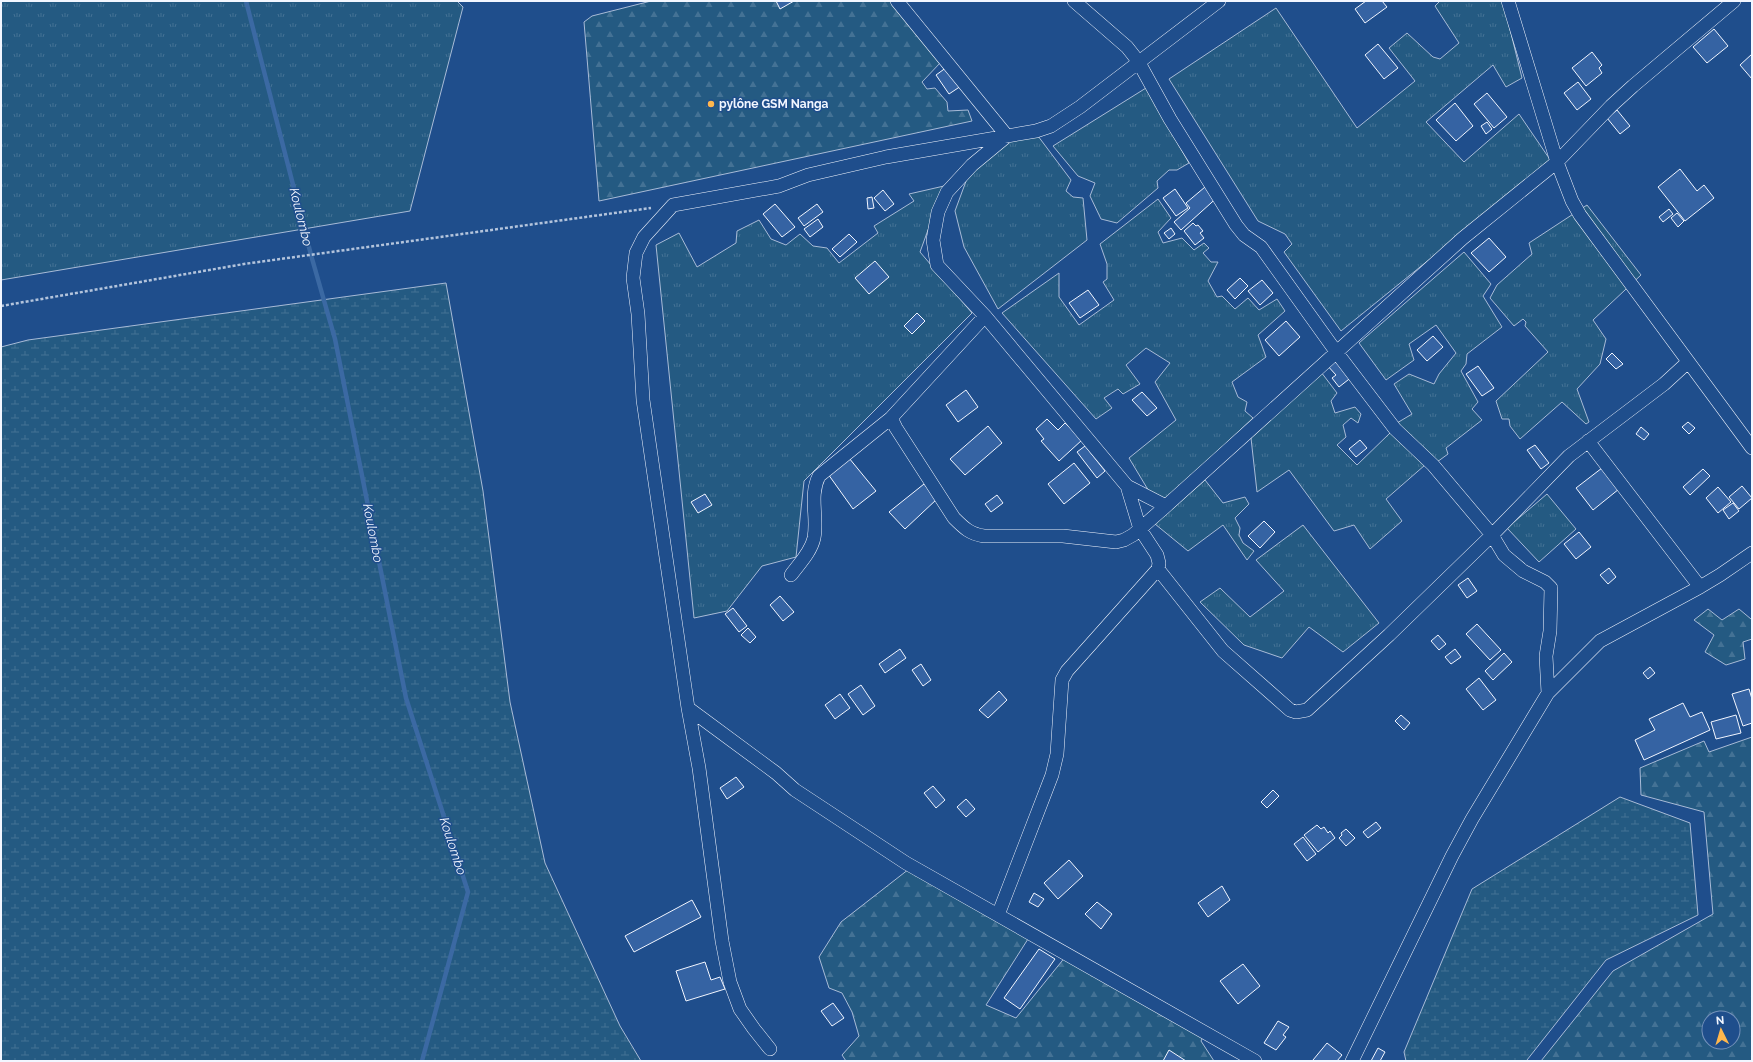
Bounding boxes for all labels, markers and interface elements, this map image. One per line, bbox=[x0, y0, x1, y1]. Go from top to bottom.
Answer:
place label: pylône GSM Nanga bbox=[719, 97, 829, 111]
marker: pylône GSM Nanga bbox=[706, 99, 716, 109]
water label: Koulombo bbox=[286, 186, 316, 248]
water label: Koulombo bbox=[360, 502, 386, 564]
water label: Koulombo bbox=[437, 815, 469, 877]
north arrow bbox=[1701, 1010, 1741, 1050]
text: N bbox=[1715, 1014, 1725, 1027]

